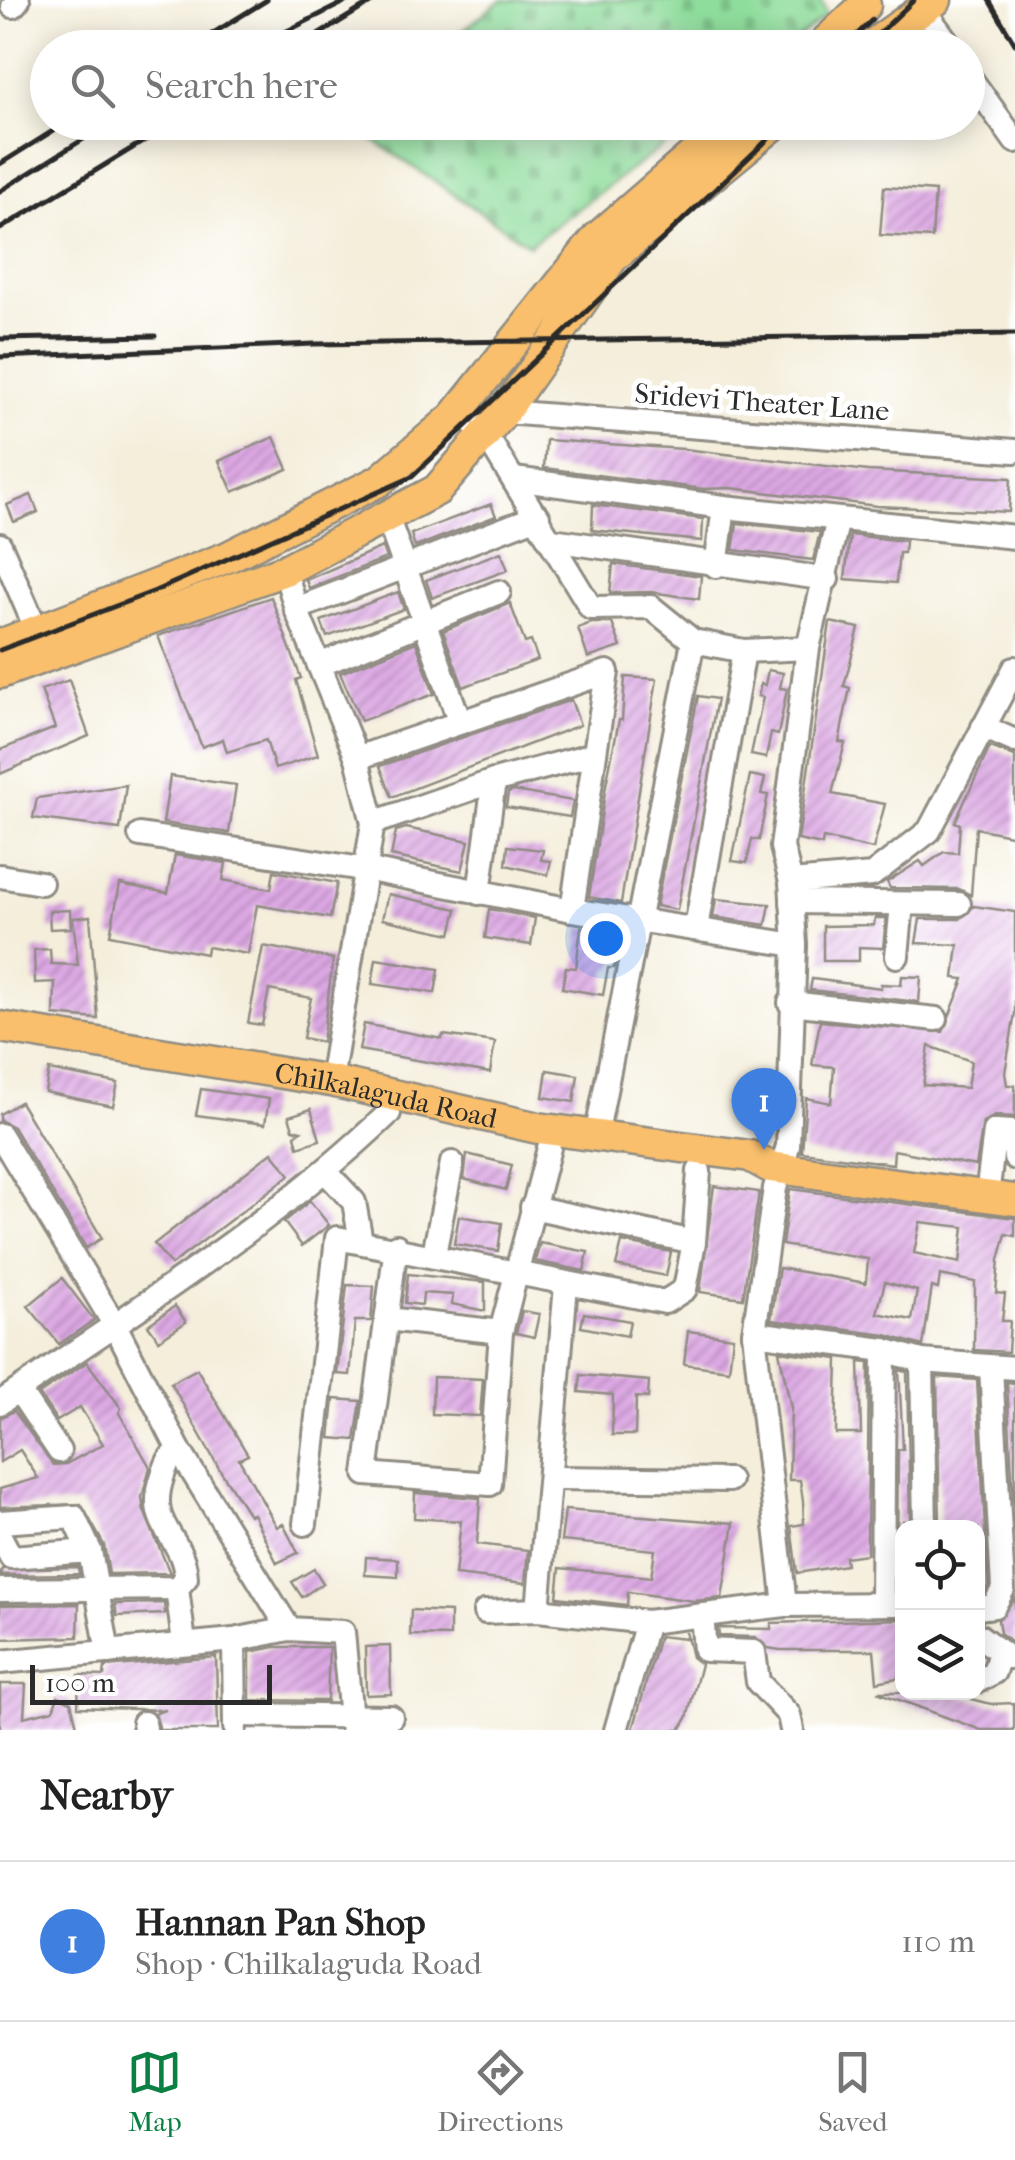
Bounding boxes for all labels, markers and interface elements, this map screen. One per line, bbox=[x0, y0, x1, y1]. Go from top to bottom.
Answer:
search box bbox=[30, 30, 985, 140]
icon: search bbox=[65, 58, 120, 113]
text: Search here bbox=[145, 63, 338, 108]
street label: Sridevi Theater Lane bbox=[634, 377, 891, 427]
your location bbox=[580, 913, 631, 964]
street label: Chilkalaguda Road bbox=[272, 1056, 501, 1135]
pin: 1 bbox=[732, 1068, 796, 1150]
map controls bbox=[895, 1520, 985, 1700]
button: locate bbox=[895, 1520, 985, 1610]
button: layers bbox=[895, 1610, 985, 1700]
scale bar bbox=[30, 1660, 272, 1704]
text: 100 m bbox=[45, 1666, 115, 1699]
text: Nearby bbox=[40, 1771, 172, 1820]
text: Hannan Pan Shop bbox=[135, 1900, 426, 1945]
text: 1 bbox=[67, 1923, 78, 1960]
text: 110 m bbox=[901, 1923, 975, 1960]
text: Shop · Chilkalaguda Road bbox=[135, 1945, 482, 1982]
tab: Map bbox=[127, 2045, 182, 2138]
tab: Directions bbox=[437, 2045, 563, 2138]
tab: Saved bbox=[818, 2045, 888, 2138]

